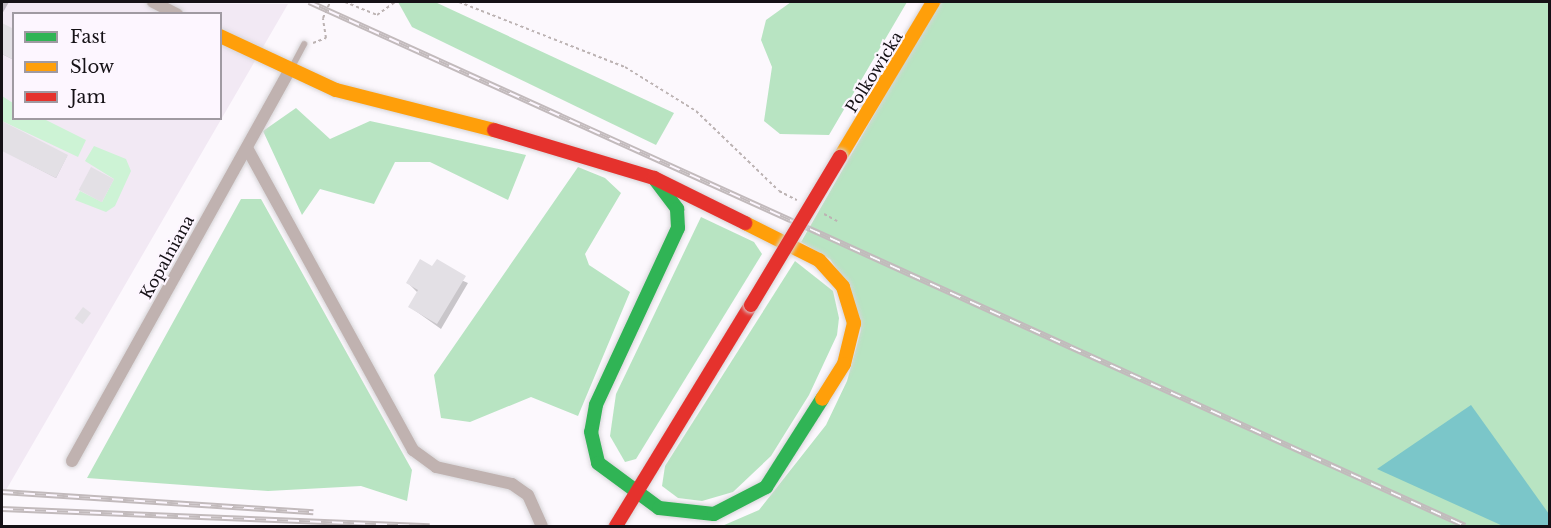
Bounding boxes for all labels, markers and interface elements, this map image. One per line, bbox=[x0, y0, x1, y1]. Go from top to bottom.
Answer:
legend bbox=[12, 12, 222, 120]
text: Fast bbox=[70, 26, 106, 48]
street label: Polkowicka bbox=[841, 28, 907, 116]
text: Slow bbox=[70, 56, 114, 78]
text: Jam bbox=[70, 86, 106, 108]
street label: Kopalniana bbox=[136, 212, 198, 302]

